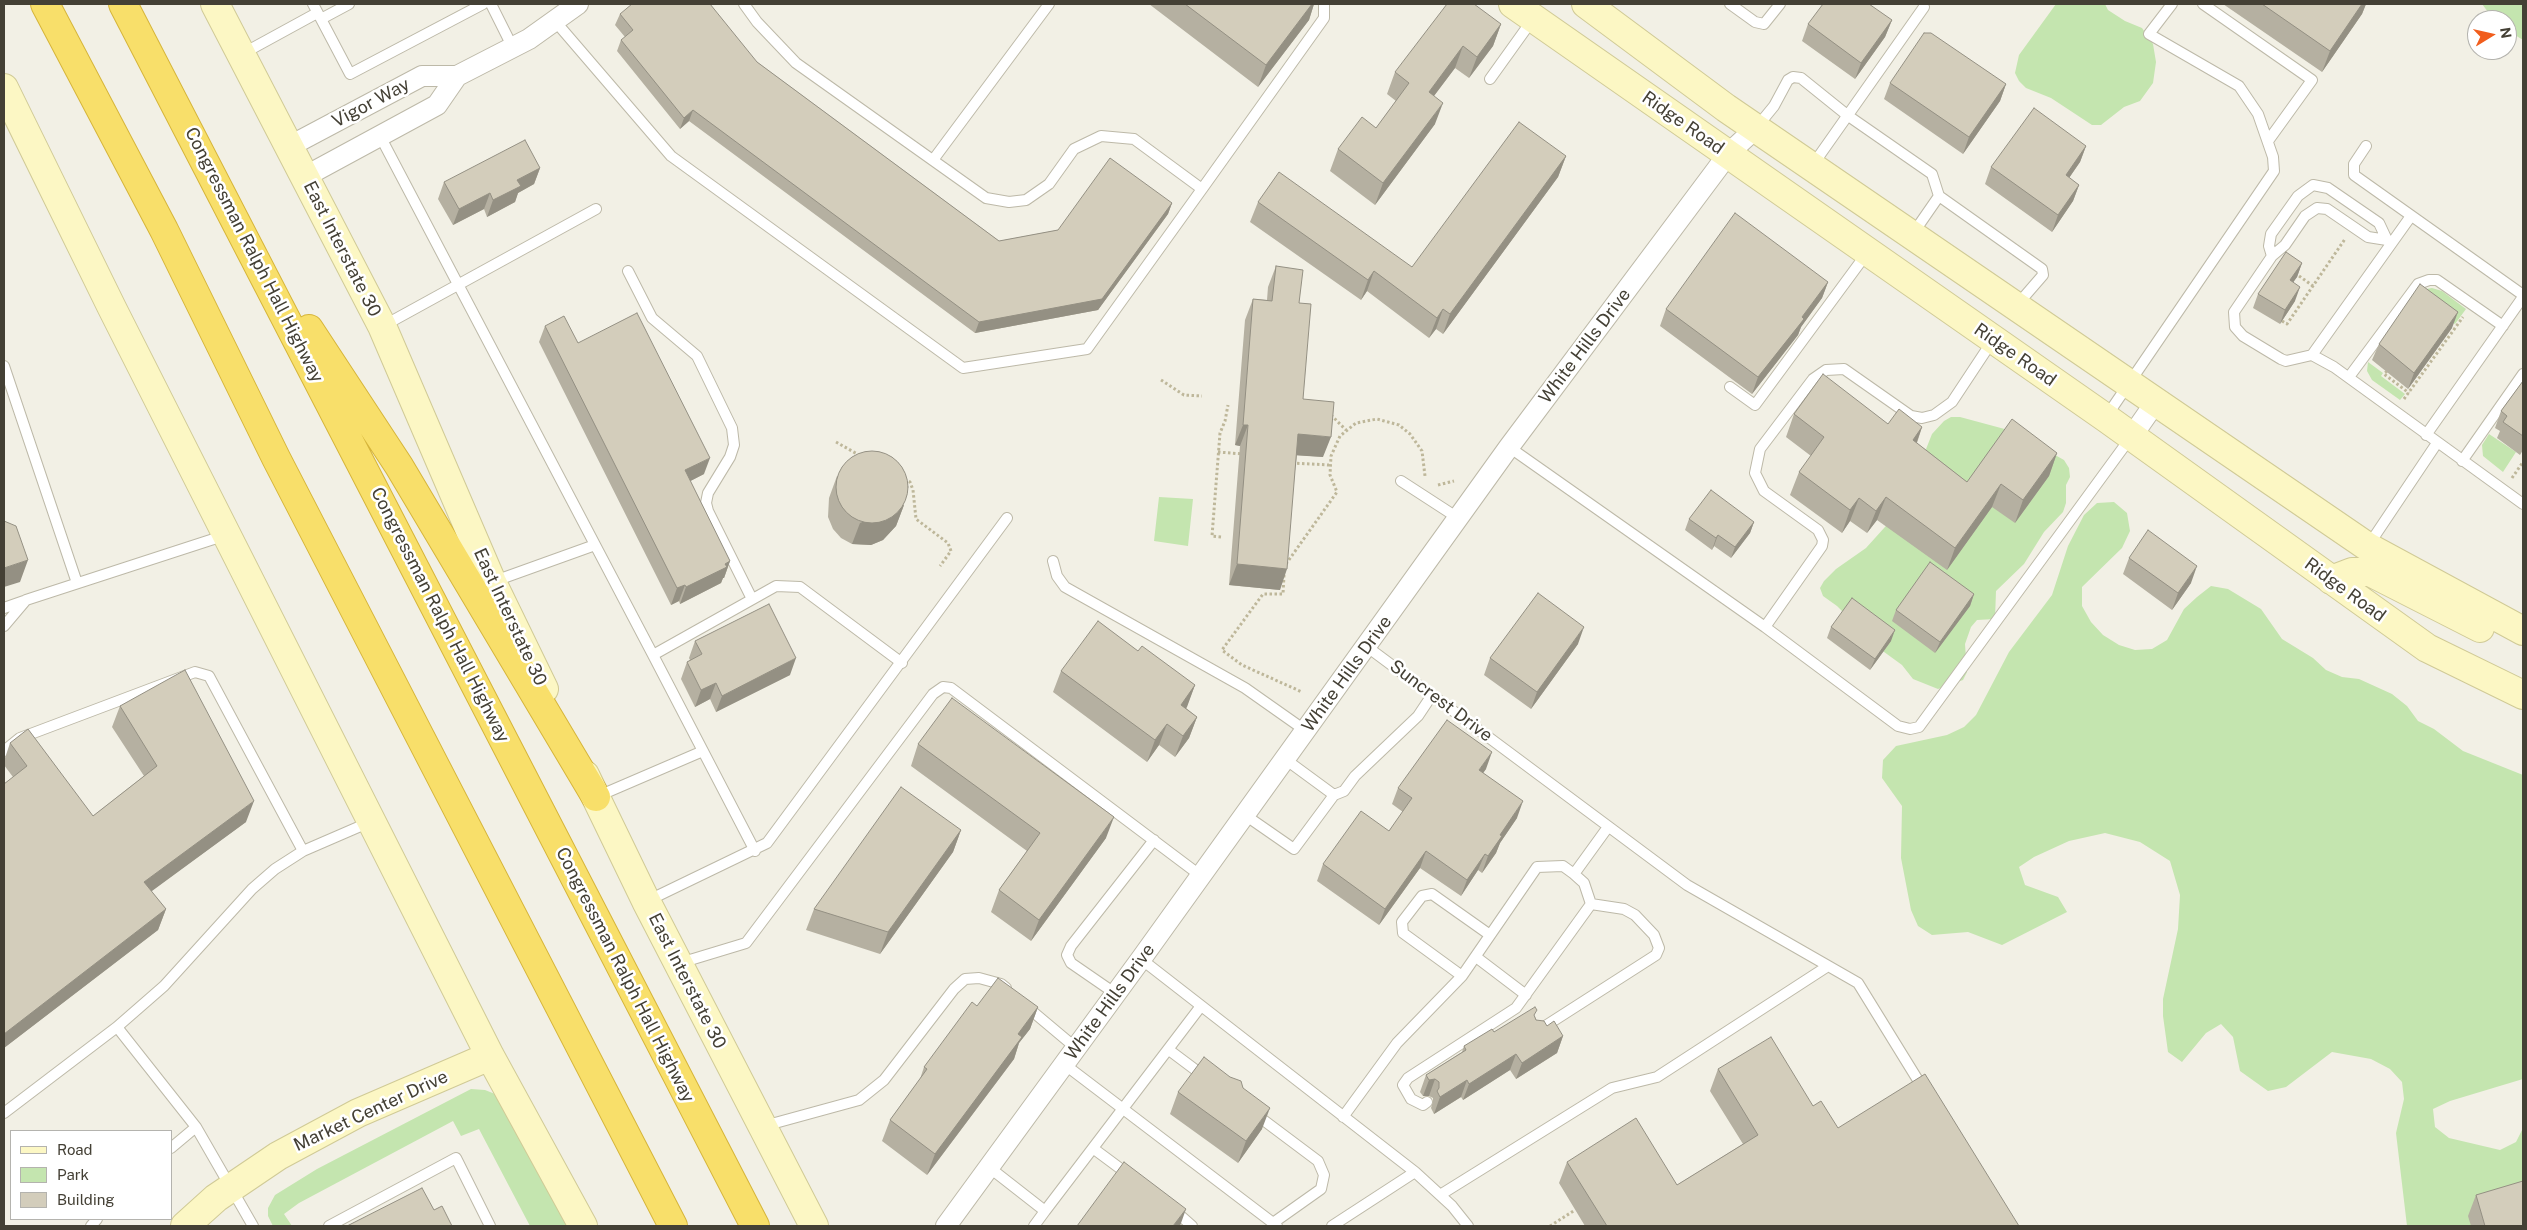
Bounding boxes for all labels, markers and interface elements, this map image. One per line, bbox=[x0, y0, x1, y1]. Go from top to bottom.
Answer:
north arrow bbox=[2467, 10, 2517, 60]
text: N bbox=[2497, 26, 2515, 39]
street label: Vigor Way bbox=[329, 74, 413, 132]
street label: Ridge Road bbox=[1638, 87, 1728, 159]
street label: Congressman Ralph Hall Highway bbox=[180, 124, 328, 386]
street label: East Interstate 30 bbox=[299, 178, 385, 320]
street label: White Hills Drive bbox=[1535, 284, 1635, 408]
street label: Ridge Road bbox=[1970, 319, 2060, 391]
street label: Congressman Ralph Hall Highway bbox=[366, 484, 514, 746]
street label: East Interstate 30 bbox=[469, 545, 551, 689]
street label: Ridge Road bbox=[2300, 553, 2390, 627]
street label: White Hills Drive bbox=[1298, 612, 1396, 736]
street label: Suncrest Drive bbox=[1385, 655, 1497, 747]
street label: Congressman Ralph Hall Highway bbox=[551, 844, 699, 1106]
street label: East Interstate 30 bbox=[644, 910, 730, 1052]
street label: White Hills Drive bbox=[1061, 940, 1159, 1064]
street label: Market Center Drive bbox=[290, 1066, 452, 1156]
legend bbox=[10, 1130, 172, 1220]
text: Road bbox=[57, 1141, 93, 1158]
text: Park bbox=[57, 1166, 89, 1183]
text: Building bbox=[57, 1191, 115, 1208]

